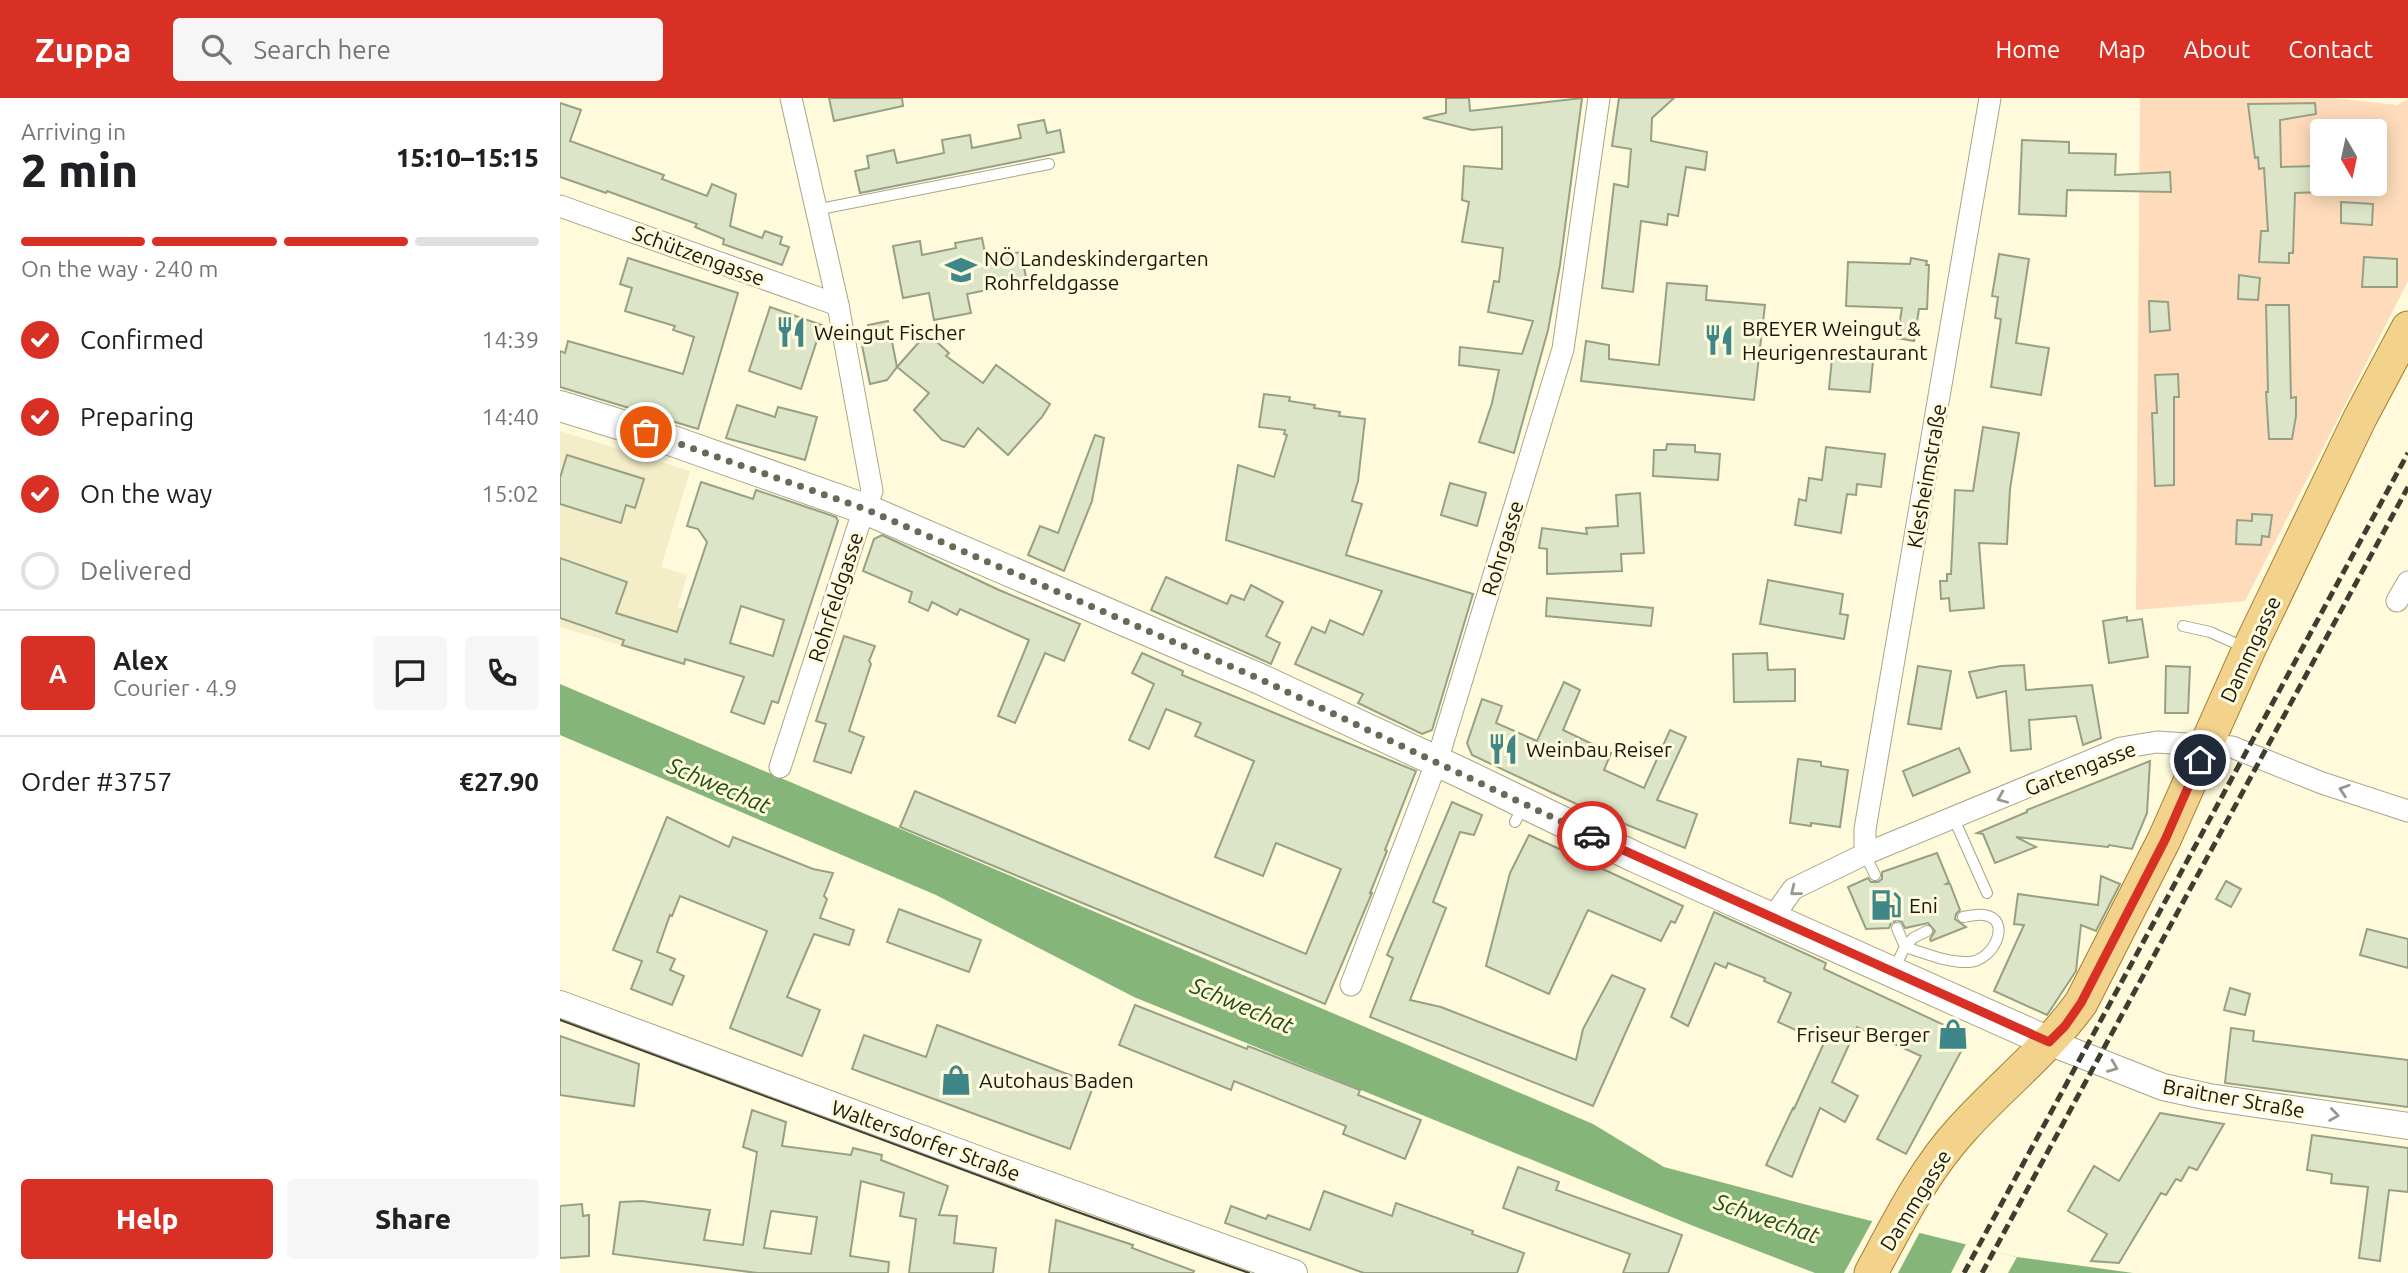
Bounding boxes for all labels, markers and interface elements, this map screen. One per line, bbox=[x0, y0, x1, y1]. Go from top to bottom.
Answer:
search box bbox=[173, 18, 663, 81]
icon: search bbox=[197, 30, 235, 68]
text: Zuppa bbox=[35, 31, 131, 68]
text: Search here bbox=[253, 35, 391, 64]
text: Home bbox=[1995, 36, 2060, 63]
text: Map bbox=[2098, 36, 2145, 63]
text: About bbox=[2183, 36, 2250, 63]
text: Contact bbox=[2288, 36, 2373, 63]
text: Arriving in bbox=[21, 119, 126, 144]
north arrow bbox=[2310, 119, 2387, 196]
map controls bbox=[2310, 119, 2387, 196]
text: 15:10–15:15 bbox=[396, 143, 539, 172]
text: 2 min bbox=[21, 144, 138, 196]
street label: Schützengasse bbox=[630, 220, 768, 290]
place label: NÖ Landeskindergarten Rohrfeldgasse bbox=[984, 246, 1209, 294]
school or university icon: NÖ Landeskindergarten Rohrfeldgasse bbox=[944, 253, 978, 287]
text: On the way · 240 m bbox=[21, 256, 218, 281]
restaurant icon: Weingut Fischer bbox=[774, 315, 808, 349]
place label: BREYER Weingut & Heurigenrestaurant bbox=[1742, 316, 1928, 364]
place label: Weingut Fischer bbox=[814, 320, 966, 344]
icon: check bbox=[21, 321, 59, 359]
restaurant icon: BREYER Weingut & Heurigenrestaurant bbox=[1702, 323, 1736, 357]
text: Confirmed bbox=[80, 325, 204, 354]
text: 14:39 bbox=[481, 327, 539, 352]
icon: check bbox=[21, 398, 59, 436]
text: Preparing bbox=[80, 402, 194, 431]
pin bbox=[616, 402, 676, 462]
street label: Klesheimstraße bbox=[1901, 402, 1951, 550]
text: 14:40 bbox=[481, 404, 539, 429]
icon: bag bbox=[627, 413, 665, 451]
icon: check bbox=[21, 475, 59, 513]
text: On the way bbox=[80, 479, 212, 508]
text: 15:02 bbox=[481, 481, 539, 506]
street label: Rohrgasse bbox=[1476, 498, 1528, 598]
street label: Rohrfeldgasse bbox=[803, 529, 867, 665]
text: Delivered bbox=[80, 556, 192, 585]
street label: Dammgasse bbox=[2215, 592, 2285, 706]
button: chat bbox=[373, 636, 447, 710]
button: phone bbox=[465, 636, 539, 710]
text: Alex bbox=[113, 646, 168, 675]
text: A bbox=[49, 659, 67, 688]
text: Courier · 4.9 bbox=[113, 675, 237, 700]
pin bbox=[2170, 730, 2230, 790]
restaurant icon: Weinbau Reiser bbox=[1486, 732, 1520, 766]
street label: Gartengasse bbox=[2021, 736, 2139, 800]
place label: Weinbau Reiser bbox=[1526, 737, 1672, 761]
icon: home bbox=[2181, 741, 2219, 779]
water label: Schwechat bbox=[663, 752, 775, 818]
text: Order #3757 bbox=[21, 767, 172, 796]
text: €27.90 bbox=[459, 767, 539, 796]
one-way arrow bbox=[2338, 784, 2350, 798]
one-way arrow bbox=[1997, 790, 2009, 804]
courier bbox=[1557, 801, 1627, 871]
icon: car bbox=[1573, 817, 1611, 855]
one-way arrow bbox=[1791, 883, 1803, 895]
fuel station icon: Eni bbox=[1869, 888, 1903, 922]
place label: Eni bbox=[1909, 893, 1938, 917]
water label: Schwechat bbox=[1186, 972, 1298, 1038]
shop icon: Friseur Berger bbox=[1936, 1017, 1970, 1051]
place label: Friseur Berger bbox=[1796, 1022, 1930, 1046]
one-way arrow bbox=[2106, 1058, 2118, 1072]
shop icon: Autohaus Baden bbox=[939, 1063, 973, 1097]
place label: Autohaus Baden bbox=[979, 1068, 1134, 1092]
street label: Braitner Straße bbox=[2161, 1074, 2307, 1122]
street label: Waltersdorfer Straße bbox=[828, 1095, 1024, 1185]
one-way arrow bbox=[2328, 1108, 2340, 1123]
street label: Dammgasse bbox=[1874, 1145, 1956, 1255]
button: Help bbox=[21, 1179, 273, 1259]
button: Share bbox=[287, 1179, 539, 1259]
water label: Schwechat bbox=[1710, 1188, 1824, 1248]

